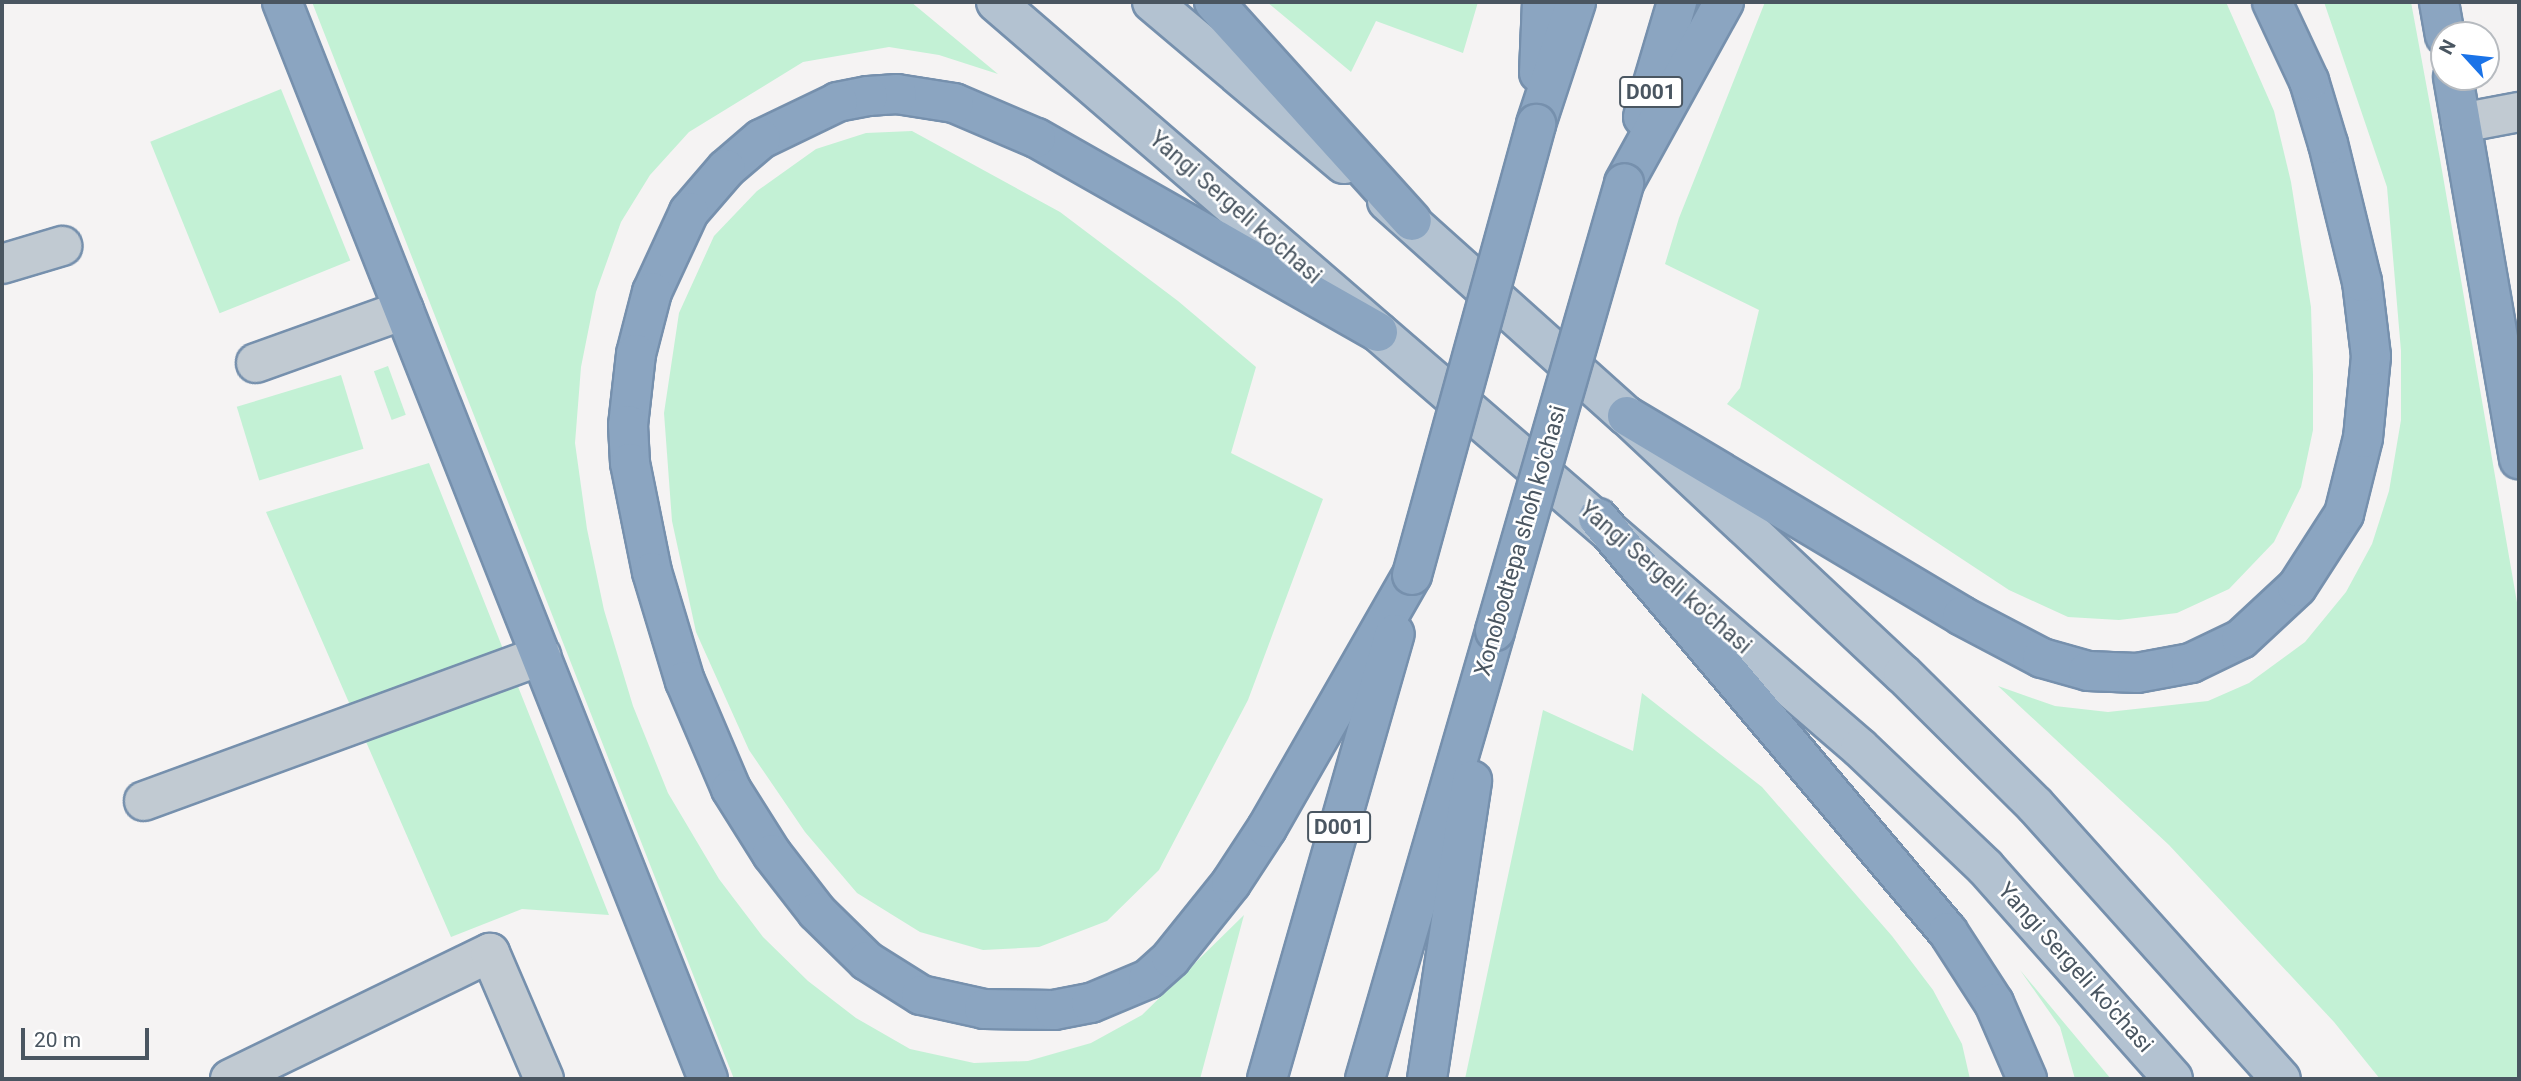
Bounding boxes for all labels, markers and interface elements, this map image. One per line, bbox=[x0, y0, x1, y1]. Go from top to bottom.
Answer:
north arrow bbox=[2430, 21, 2500, 91]
text: N bbox=[2434, 36, 2461, 58]
road number: D001 bbox=[1618, 74, 1684, 110]
street label: Yangi Sergeli ko'chasi bbox=[1143, 126, 1327, 290]
street label: Xonobodtepa shoh ko'chasi bbox=[1469, 402, 1573, 680]
street label: Yangi Sergeli ko'chasi bbox=[1573, 496, 1757, 660]
road number: D001 bbox=[1306, 810, 1372, 844]
street label: Yangi Sergeli ko'chasi bbox=[1991, 877, 2159, 1059]
scale bar bbox=[24, 1014, 152, 1058]
text: 20 m bbox=[34, 1028, 81, 1052]

